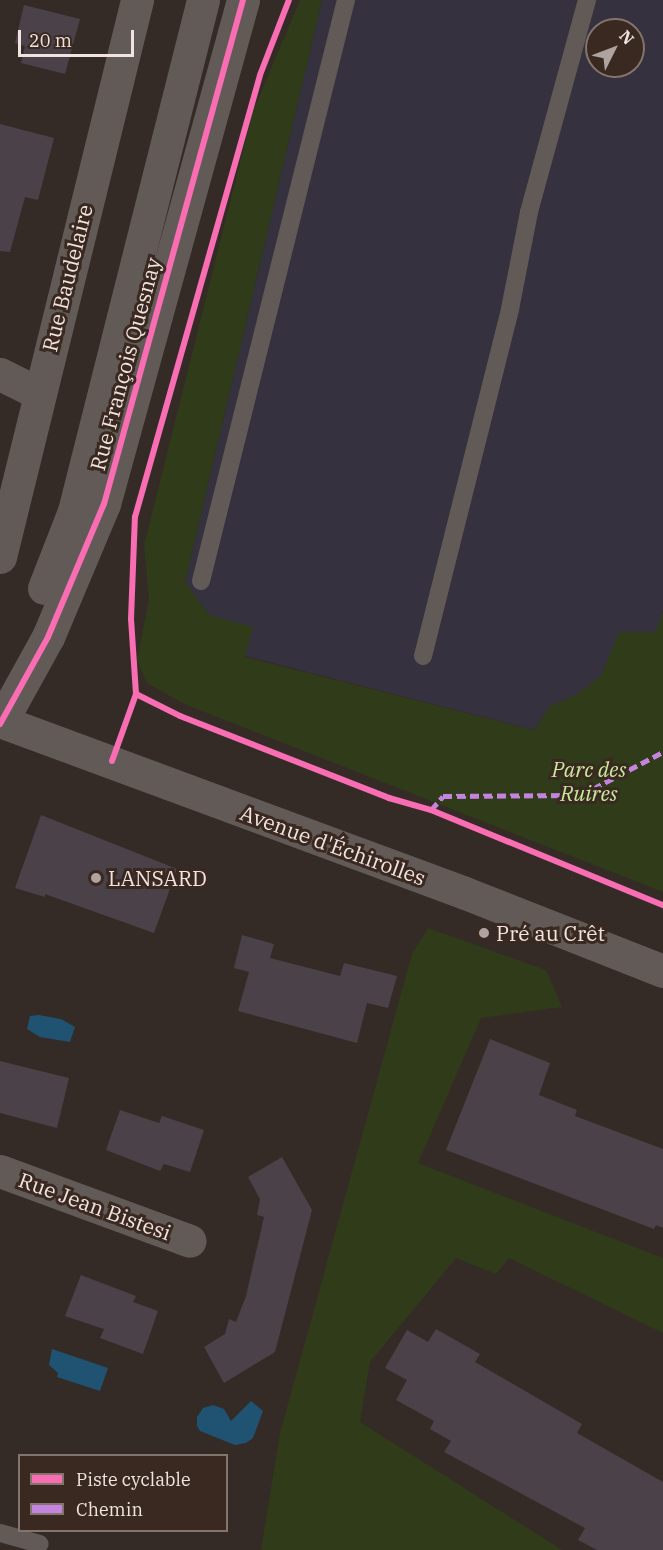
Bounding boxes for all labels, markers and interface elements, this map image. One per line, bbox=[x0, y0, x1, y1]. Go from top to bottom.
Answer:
scale bar bbox=[21, 18, 136, 56]
north arrow bbox=[585, 18, 645, 78]
text: N bbox=[615, 26, 639, 49]
text: 20 m bbox=[29, 29, 72, 52]
street label: Rue Baudelaire bbox=[37, 202, 97, 354]
street label: Rue François Quesnay bbox=[84, 255, 166, 473]
park label: Parc des Ruires bbox=[552, 756, 626, 806]
street label: Avenue d'Échirolles bbox=[237, 800, 429, 890]
place label: LANSARD bbox=[108, 865, 207, 891]
marker: LANSARD bbox=[89, 871, 103, 885]
place label: Pré au Crêt bbox=[496, 920, 605, 946]
marker: Pré au Crêt bbox=[477, 926, 491, 940]
street label: Rue Jean Bistesi bbox=[15, 1167, 175, 1245]
legend bbox=[18, 1454, 228, 1532]
text: Piste cyclable bbox=[76, 1468, 191, 1491]
text: Chemin bbox=[76, 1498, 143, 1521]

